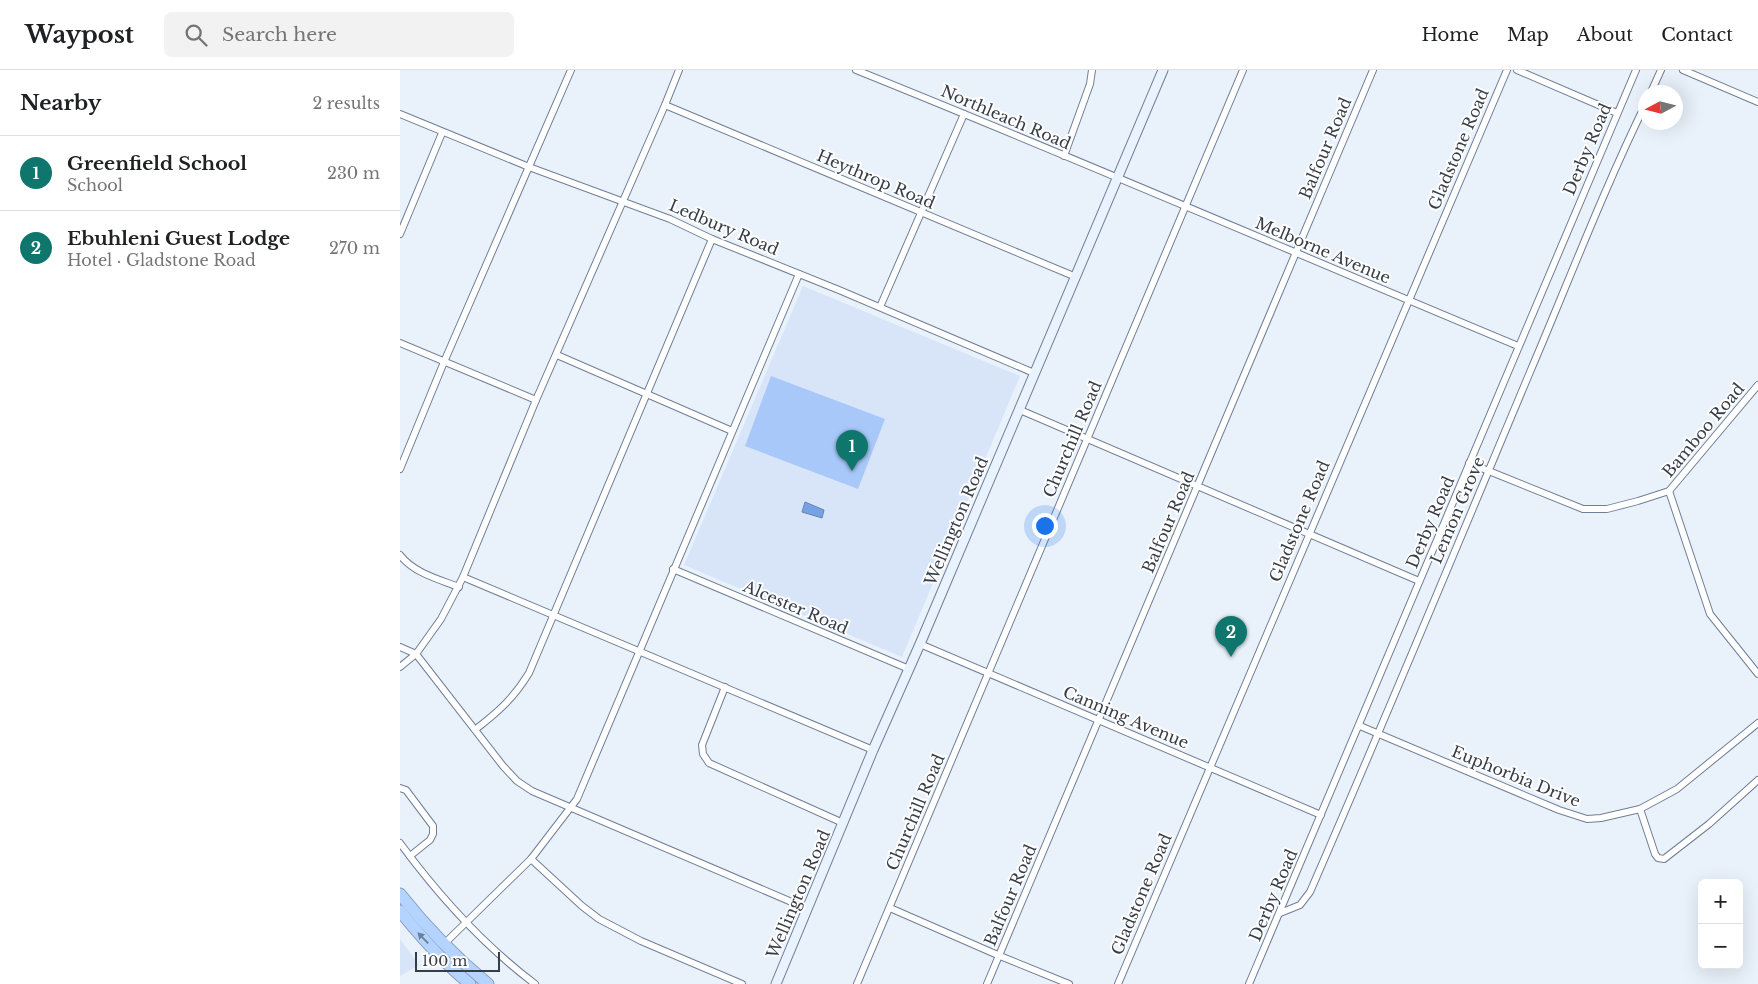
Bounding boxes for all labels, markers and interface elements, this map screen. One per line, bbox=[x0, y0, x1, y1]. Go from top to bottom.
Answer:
search box bbox=[164, 12, 514, 57]
text: Waypost bbox=[25, 20, 134, 49]
icon: search bbox=[182, 21, 210, 49]
text: Search here bbox=[222, 23, 337, 46]
text: Home bbox=[1421, 24, 1479, 46]
text: Map bbox=[1507, 24, 1549, 46]
text: About bbox=[1577, 24, 1633, 46]
text: Contact bbox=[1661, 24, 1733, 46]
street label: Northleach Road bbox=[938, 81, 1074, 153]
street label: Gladstone Road bbox=[1423, 85, 1493, 213]
north arrow bbox=[1638, 85, 1683, 130]
text: Nearby bbox=[20, 90, 101, 116]
text: 2 results bbox=[312, 93, 380, 113]
street label: Balfour Road bbox=[1295, 94, 1355, 202]
street label: Derby Road bbox=[1559, 100, 1615, 198]
street label: Heythrop Road bbox=[814, 145, 938, 213]
text: Greenfield School bbox=[67, 152, 247, 175]
text: 1 bbox=[33, 163, 39, 183]
text: 230 m bbox=[327, 163, 380, 183]
text: School bbox=[67, 175, 123, 195]
street label: Ledbury Road bbox=[666, 195, 782, 259]
street label: Melborne Avenue bbox=[1252, 212, 1394, 288]
text: Ebuhleni Guest Lodge bbox=[67, 227, 290, 250]
text: 2 bbox=[31, 238, 41, 258]
text: 270 m bbox=[329, 238, 380, 258]
text: Hotel · Gladstone Road bbox=[67, 250, 256, 270]
street label: Churchill Road bbox=[1038, 378, 1106, 500]
street label: Bamboo Road bbox=[1658, 379, 1748, 481]
pin: 1 bbox=[836, 430, 868, 471]
street label: Wellington Road bbox=[919, 453, 992, 589]
street label: Lemon Grove bbox=[1425, 454, 1489, 566]
street label: Gladstone Road bbox=[1264, 457, 1334, 585]
street label: Balfour Road bbox=[1138, 468, 1198, 576]
street label: Derby Road bbox=[1402, 473, 1458, 571]
your location bbox=[1032, 513, 1058, 539]
street label: Alcester Road bbox=[740, 575, 852, 638]
pin: 2 bbox=[1215, 616, 1247, 657]
street label: Canning Avenue bbox=[1060, 682, 1192, 752]
street label: Euphorbia Drive bbox=[1449, 741, 1583, 811]
street label: Churchill Road bbox=[881, 751, 949, 873]
street label: Wellington Road bbox=[761, 826, 834, 962]
street label: Gladstone Road bbox=[1106, 830, 1176, 958]
street label: Balfour Road bbox=[980, 841, 1040, 949]
street label: Derby Road bbox=[1245, 846, 1301, 944]
map controls bbox=[1698, 879, 1743, 969]
button: + bbox=[1698, 879, 1743, 924]
button: − bbox=[1698, 924, 1743, 969]
one-way arrow bbox=[417, 932, 429, 944]
scale bar bbox=[415, 949, 500, 972]
text: 100 m bbox=[422, 952, 467, 970]

